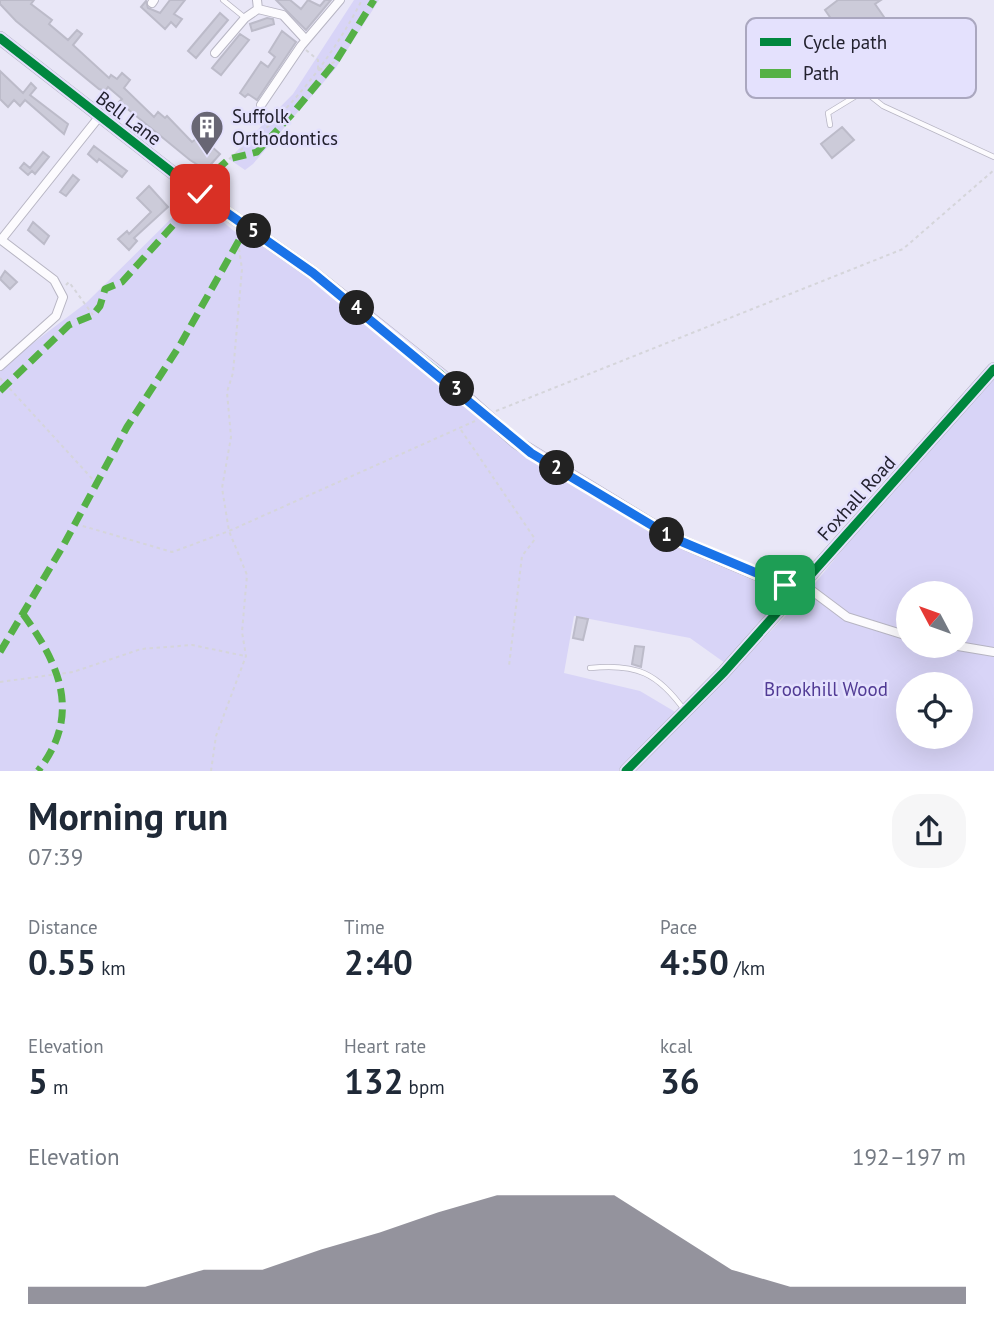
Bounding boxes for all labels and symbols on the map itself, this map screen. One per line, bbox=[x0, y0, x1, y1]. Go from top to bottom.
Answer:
legend bbox=[746, 18, 976, 98]
text: Cycle path bbox=[803, 30, 887, 54]
text: Path bbox=[803, 61, 839, 85]
street label: Bell Lane bbox=[91, 86, 167, 150]
place label: Suffolk Orthodontics bbox=[232, 104, 338, 150]
building icon: Suffolk Orthodontics bbox=[188, 108, 226, 157]
pin bbox=[170, 164, 230, 224]
pin: 5 bbox=[236, 214, 272, 248]
pin: 4 bbox=[340, 290, 374, 326]
pin: 3 bbox=[440, 372, 475, 406]
pin: 2 bbox=[540, 450, 574, 486]
street label: Foxhall Road bbox=[812, 451, 900, 545]
pin: 1 bbox=[650, 518, 684, 552]
pin bbox=[755, 555, 815, 615]
north arrow bbox=[896, 581, 973, 658]
park label: Brookhill Wood bbox=[764, 677, 888, 701]

